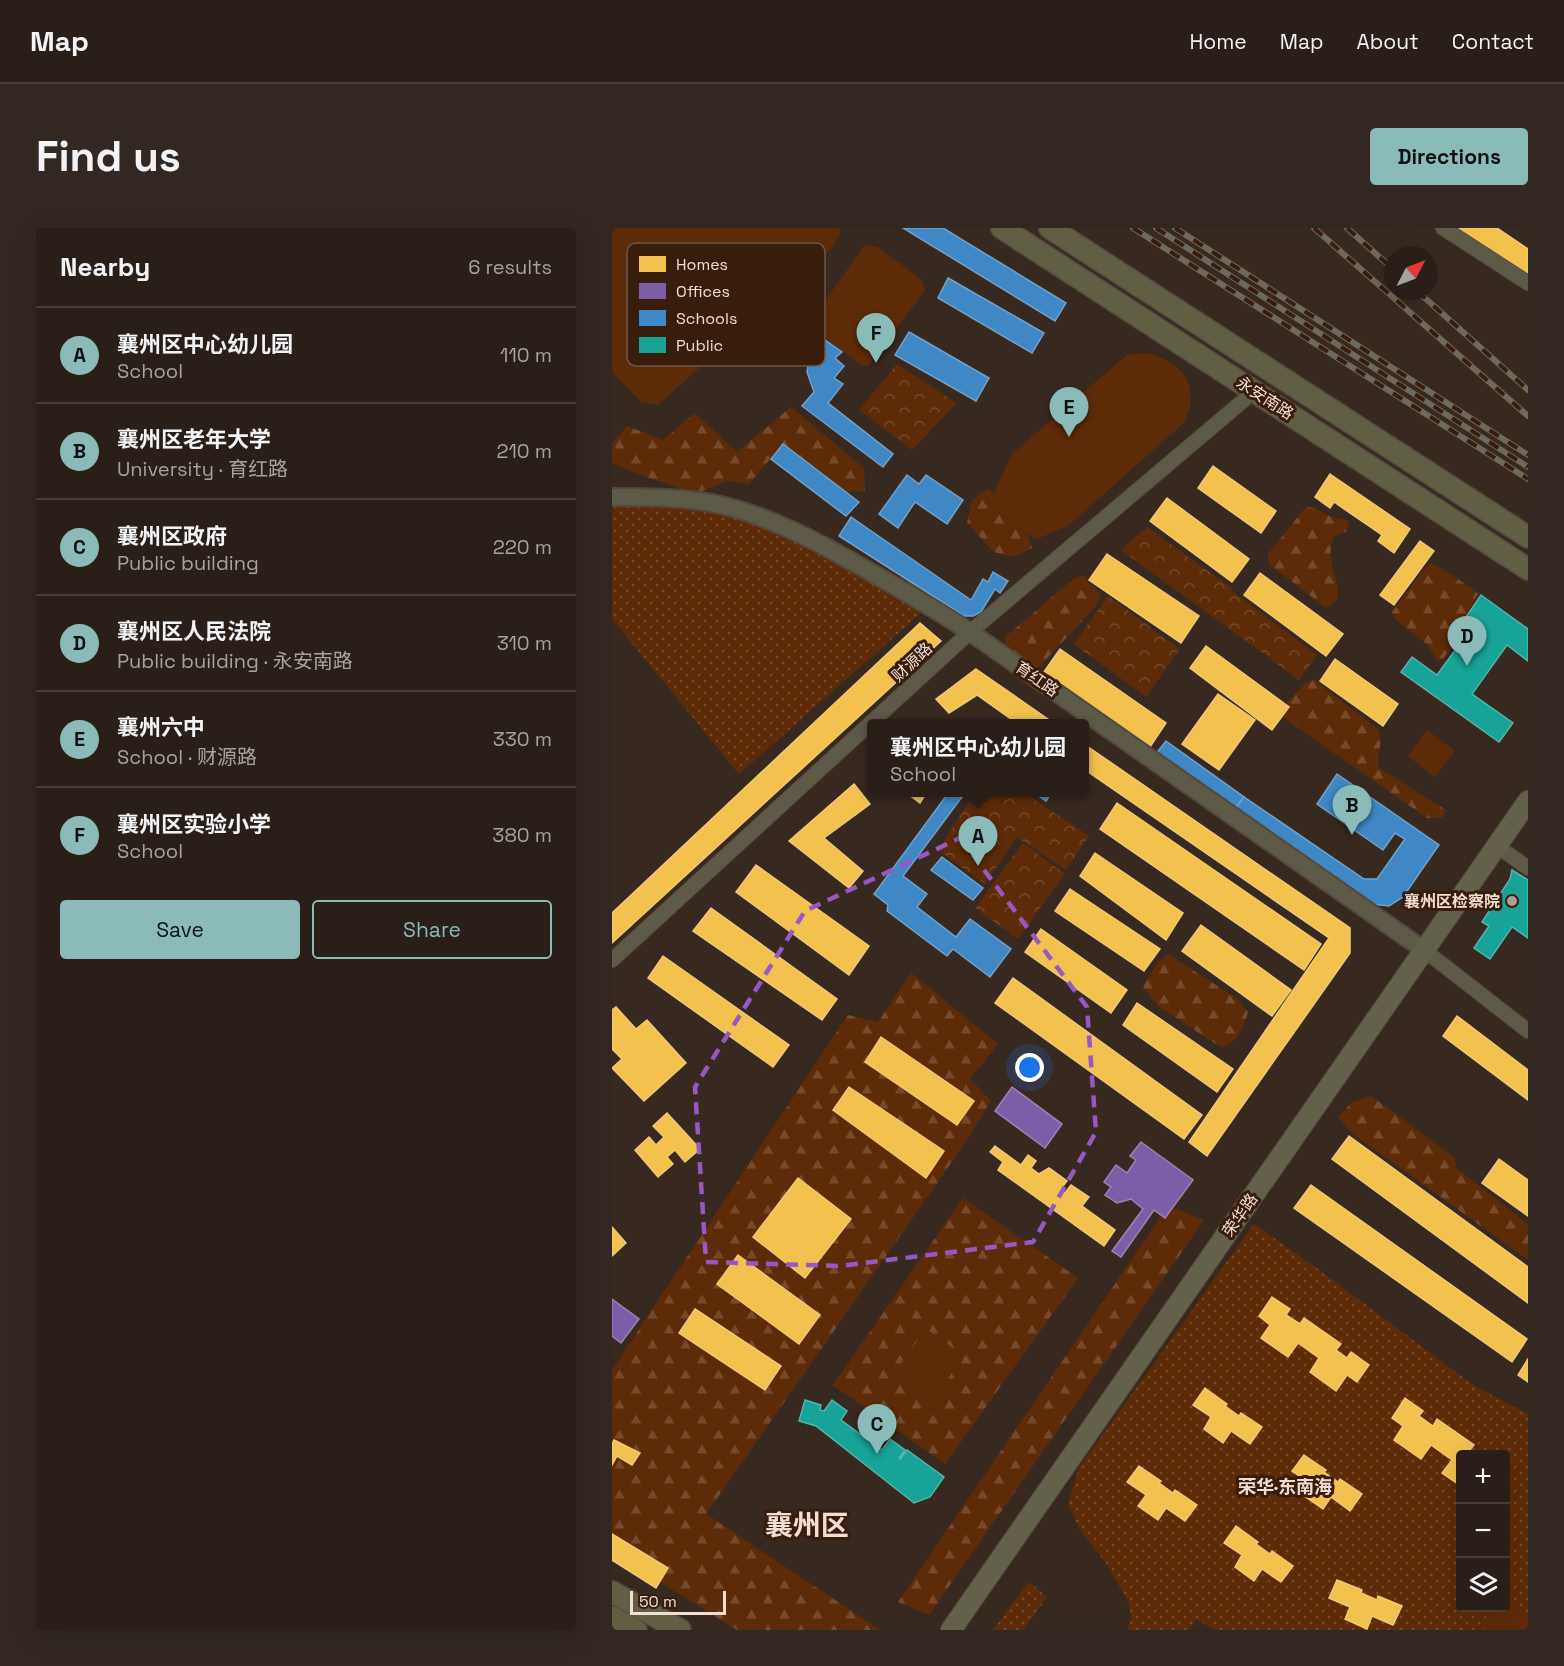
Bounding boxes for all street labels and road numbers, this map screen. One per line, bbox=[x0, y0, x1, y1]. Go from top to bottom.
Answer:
street label: 永安南路 bbox=[1232, 372, 1298, 424]
street label: 财源路 bbox=[887, 638, 937, 686]
street label: 育红路 bbox=[1011, 657, 1063, 701]
street label: 荣华路 bbox=[1218, 1189, 1262, 1241]

